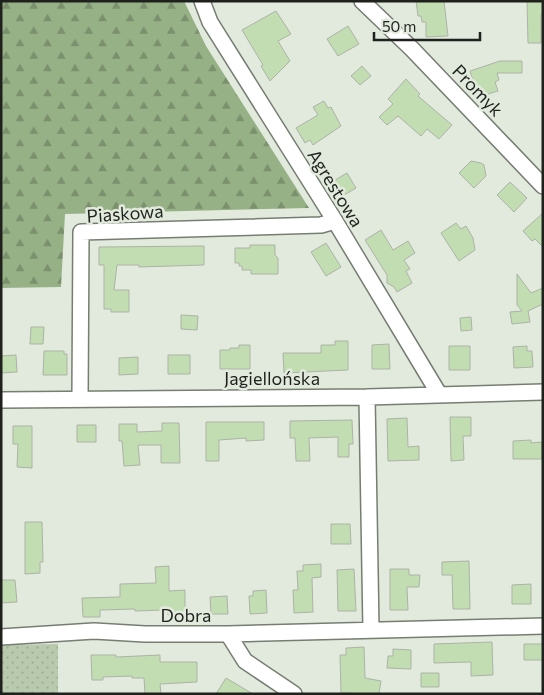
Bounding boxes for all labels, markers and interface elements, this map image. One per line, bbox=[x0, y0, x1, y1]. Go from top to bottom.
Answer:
scale bar bbox=[374, 10, 480, 42]
text: 50 m bbox=[382, 17, 416, 35]
street label: Promyk bbox=[448, 60, 508, 121]
street label: Agrestowa bbox=[303, 145, 369, 231]
street label: Piaskowa bbox=[86, 199, 164, 227]
street label: Jagiellońska bbox=[224, 367, 320, 389]
street label: Dobra bbox=[160, 604, 212, 626]

